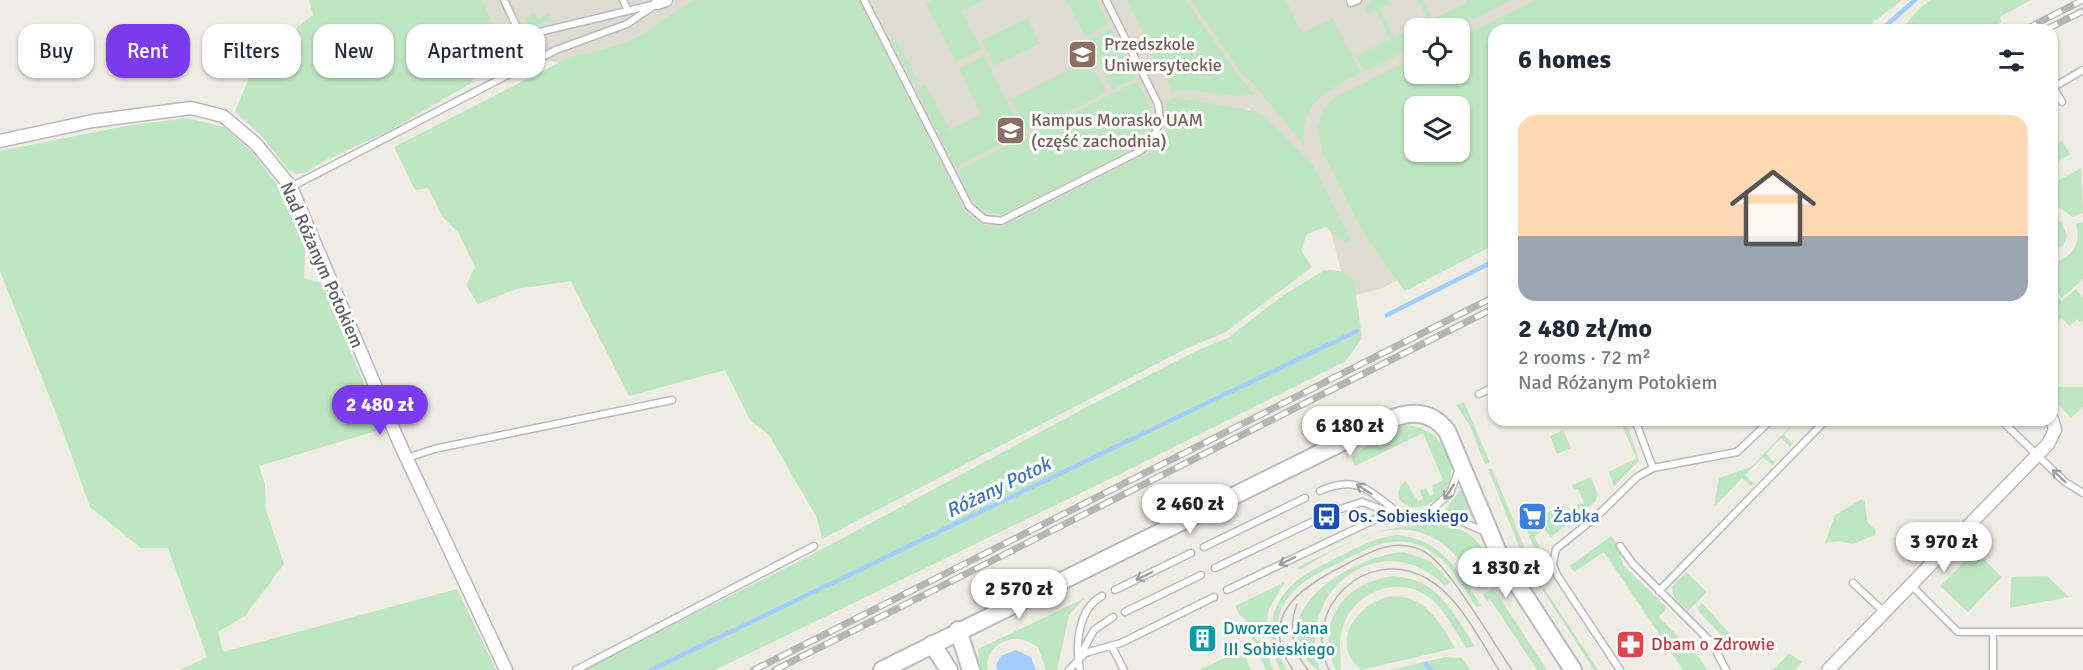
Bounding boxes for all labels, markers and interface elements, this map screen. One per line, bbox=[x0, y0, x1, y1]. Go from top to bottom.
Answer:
map controls bbox=[1404, 18, 1470, 162]
button: locate bbox=[1404, 18, 1470, 84]
chip: Buy bbox=[18, 24, 94, 78]
chip: Rent bbox=[106, 24, 190, 78]
chip: Filters bbox=[202, 24, 301, 78]
chip: New bbox=[313, 24, 394, 78]
chip: Apartment bbox=[406, 24, 545, 78]
place label: Przedszkole Uniwersyteckie bbox=[1104, 33, 1222, 76]
school or university icon: Przedszkole Uniwersyteckie bbox=[1067, 38, 1099, 70]
text: 6 homes bbox=[1518, 44, 1611, 76]
icon: filters bbox=[1995, 44, 2028, 77]
button: layers bbox=[1404, 96, 1470, 162]
place label: Kampus Morasko UAM (część zachodnia) bbox=[1031, 109, 1203, 152]
school or university icon: Kampus Morasko UAM (część zachodnia) bbox=[994, 114, 1026, 146]
icon: home bbox=[1719, 154, 1827, 262]
street label: Nad Różanym Potokiem bbox=[275, 179, 369, 351]
text: 2 480 zł/mo bbox=[1518, 313, 1652, 345]
text: 2 rooms · 72 m² bbox=[1518, 345, 1651, 370]
text: Nad Różanym Potokiem bbox=[1518, 370, 1717, 395]
pin: 2 480 zł bbox=[318, 385, 442, 436]
text: 2 480 zł bbox=[346, 392, 414, 417]
pin: 6 180 zł bbox=[1288, 406, 1412, 457]
text: 6 180 zł bbox=[1316, 413, 1384, 438]
water label: Różany Potok bbox=[942, 450, 1056, 524]
one-way arrow bbox=[2052, 469, 2067, 483]
one-way arrow bbox=[1356, 483, 1373, 496]
one-way arrow bbox=[1443, 483, 1455, 500]
pin: 2 460 zł bbox=[1128, 484, 1252, 535]
text: 2 460 zł bbox=[1156, 491, 1224, 516]
bus stop icon: Os. Sobieskiego bbox=[1311, 500, 1343, 532]
supermarket icon: Żabka bbox=[1516, 500, 1548, 532]
place label: Os. Sobieskiego bbox=[1348, 505, 1469, 527]
place label: Żabka bbox=[1553, 505, 1600, 527]
pin: 3 970 zł bbox=[1882, 522, 2006, 573]
text: 3 970 zł bbox=[1910, 529, 1978, 554]
pin: 1 830 zł bbox=[1444, 548, 1568, 599]
one-way arrow bbox=[1278, 555, 1296, 567]
text: 1 830 zł bbox=[1472, 555, 1540, 580]
pin: 2 570 zł bbox=[957, 569, 1081, 620]
one-way arrow bbox=[1136, 570, 1154, 582]
text: 2 570 zł bbox=[985, 576, 1053, 601]
place label: Dworzec Jana III Sobieskiego bbox=[1223, 617, 1335, 660]
building icon: Dworzec Jana III Sobieskiego bbox=[1186, 622, 1218, 654]
pharmacy icon: Dbam o Zdrowie bbox=[1614, 628, 1646, 660]
place label: Dbam o Zdrowie bbox=[1651, 633, 1775, 655]

